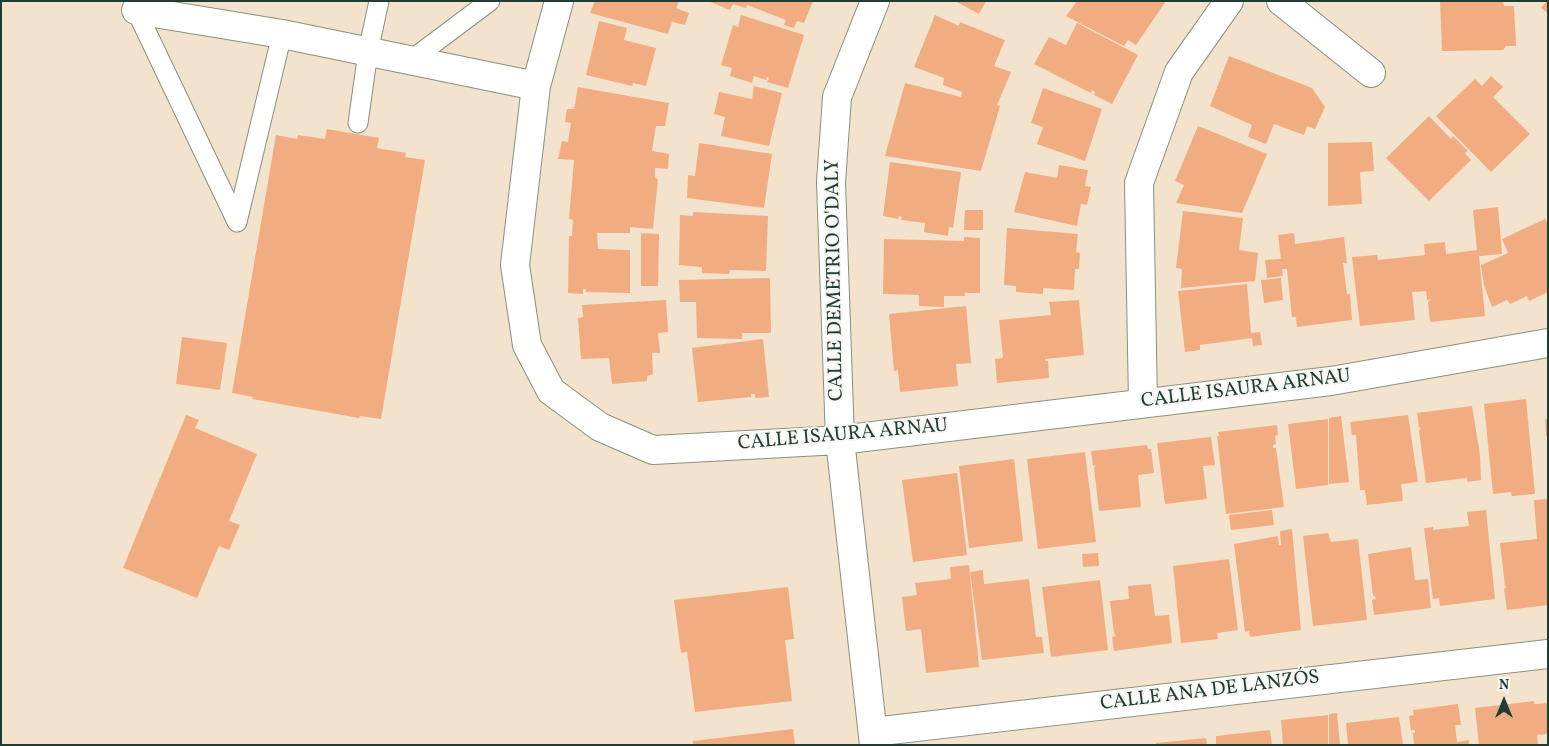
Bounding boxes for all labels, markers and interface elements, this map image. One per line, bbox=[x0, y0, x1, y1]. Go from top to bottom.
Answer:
street label: CALLE DEMETRIO O'DALY bbox=[822, 159, 850, 401]
street label: CALLE ISAURA ARNAU bbox=[1140, 365, 1352, 415]
street label: CALLE ISAURA ARNAU bbox=[737, 415, 949, 457]
street label: CALLE ANA DE LANZÓS bbox=[1099, 667, 1321, 717]
north arrow bbox=[1479, 676, 1529, 726]
text: N bbox=[1499, 676, 1509, 695]

